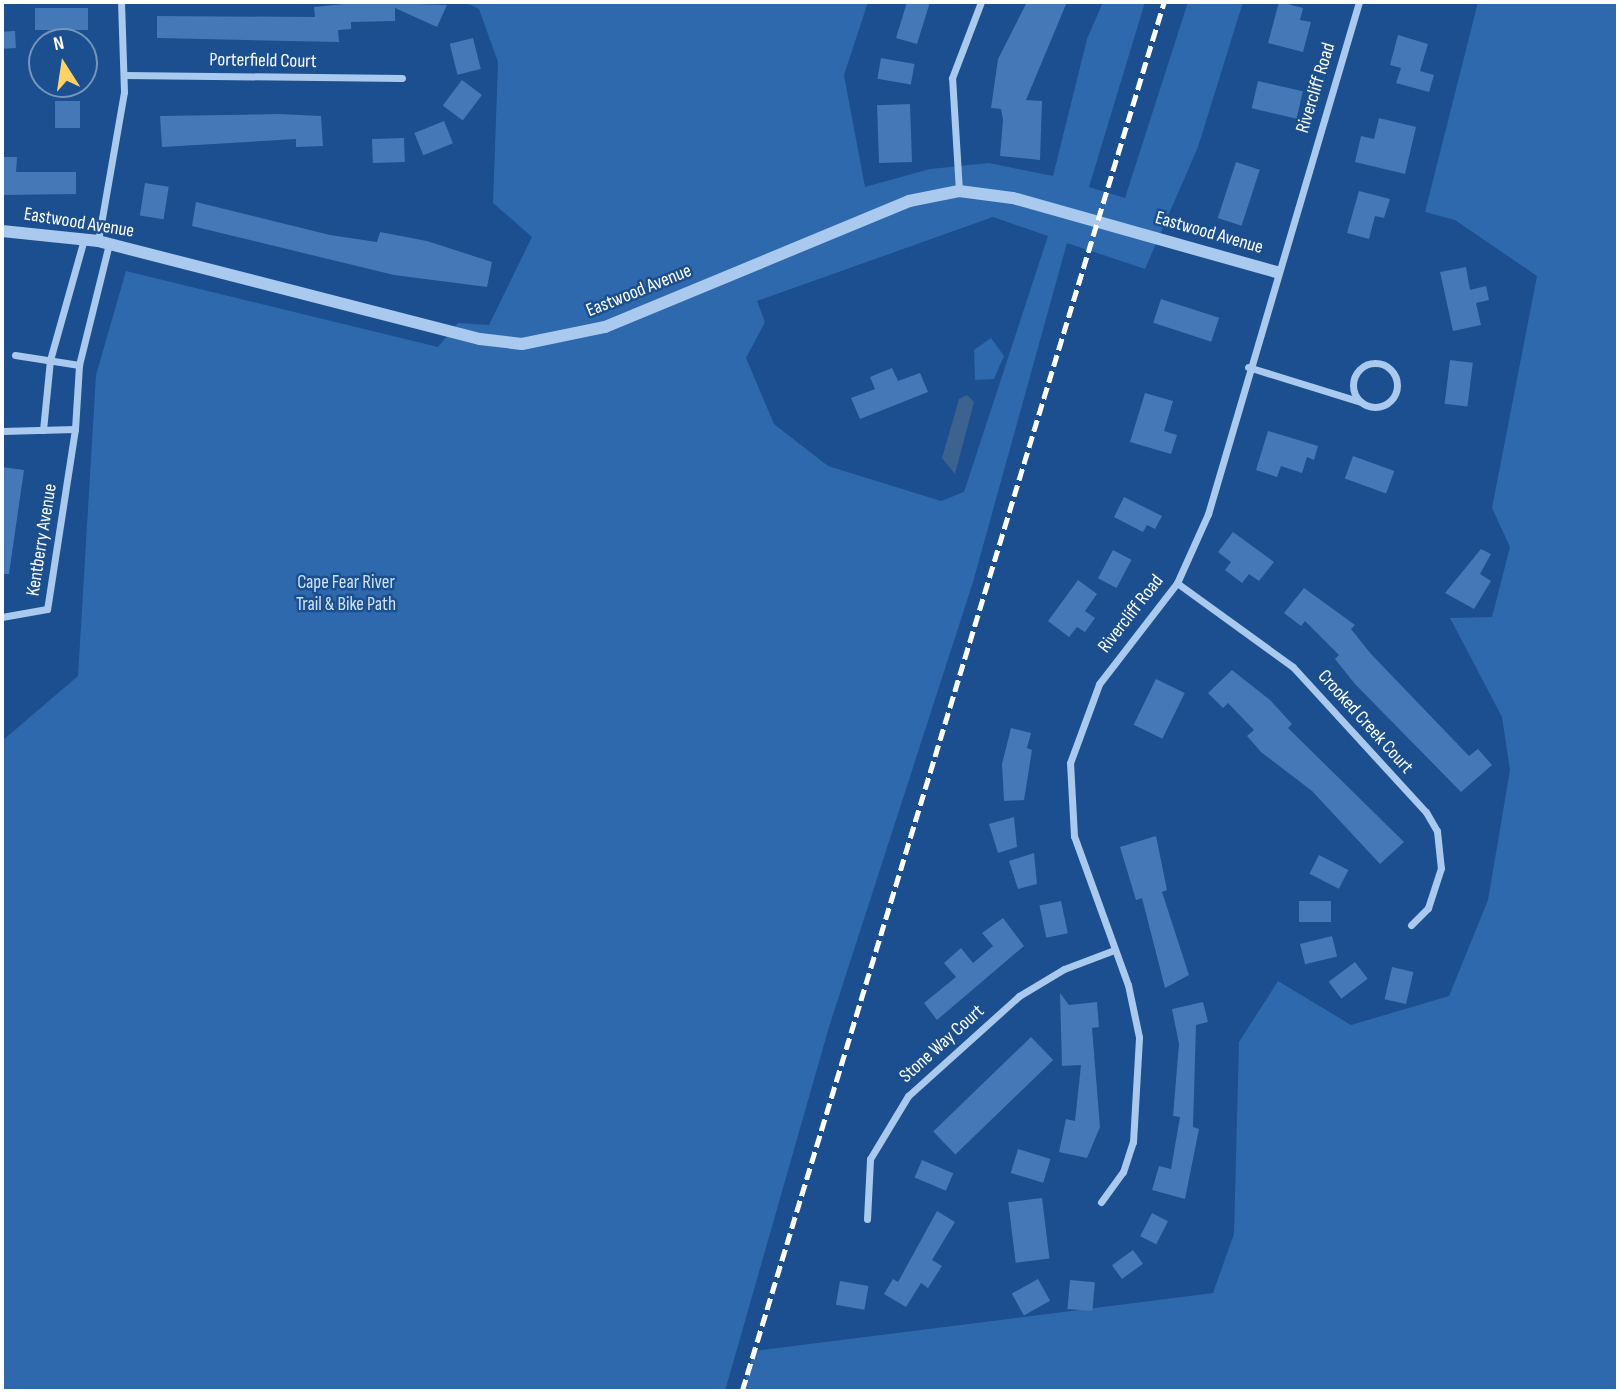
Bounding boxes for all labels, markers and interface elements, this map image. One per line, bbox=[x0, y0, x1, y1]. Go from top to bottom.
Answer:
north arrow bbox=[28, 28, 98, 98]
text: N bbox=[52, 32, 66, 56]
street label: Rivercliff Road bbox=[1292, 40, 1340, 136]
street label: Porterfield Court bbox=[209, 49, 317, 73]
street label: Eastwood Avenue bbox=[22, 203, 136, 243]
street label: Eastwood Avenue bbox=[1152, 207, 1266, 259]
street label: Eastwood Avenue bbox=[583, 260, 695, 322]
street label: Kentberry Avenue bbox=[22, 482, 62, 598]
street label: Rivercliff Road bbox=[1093, 570, 1169, 658]
park label: Cape Fear River Trail & Bike Path bbox=[296, 572, 396, 616]
street label: Crooked Creek Court bbox=[1312, 665, 1418, 779]
street label: Stone Way Court bbox=[895, 1000, 989, 1088]

